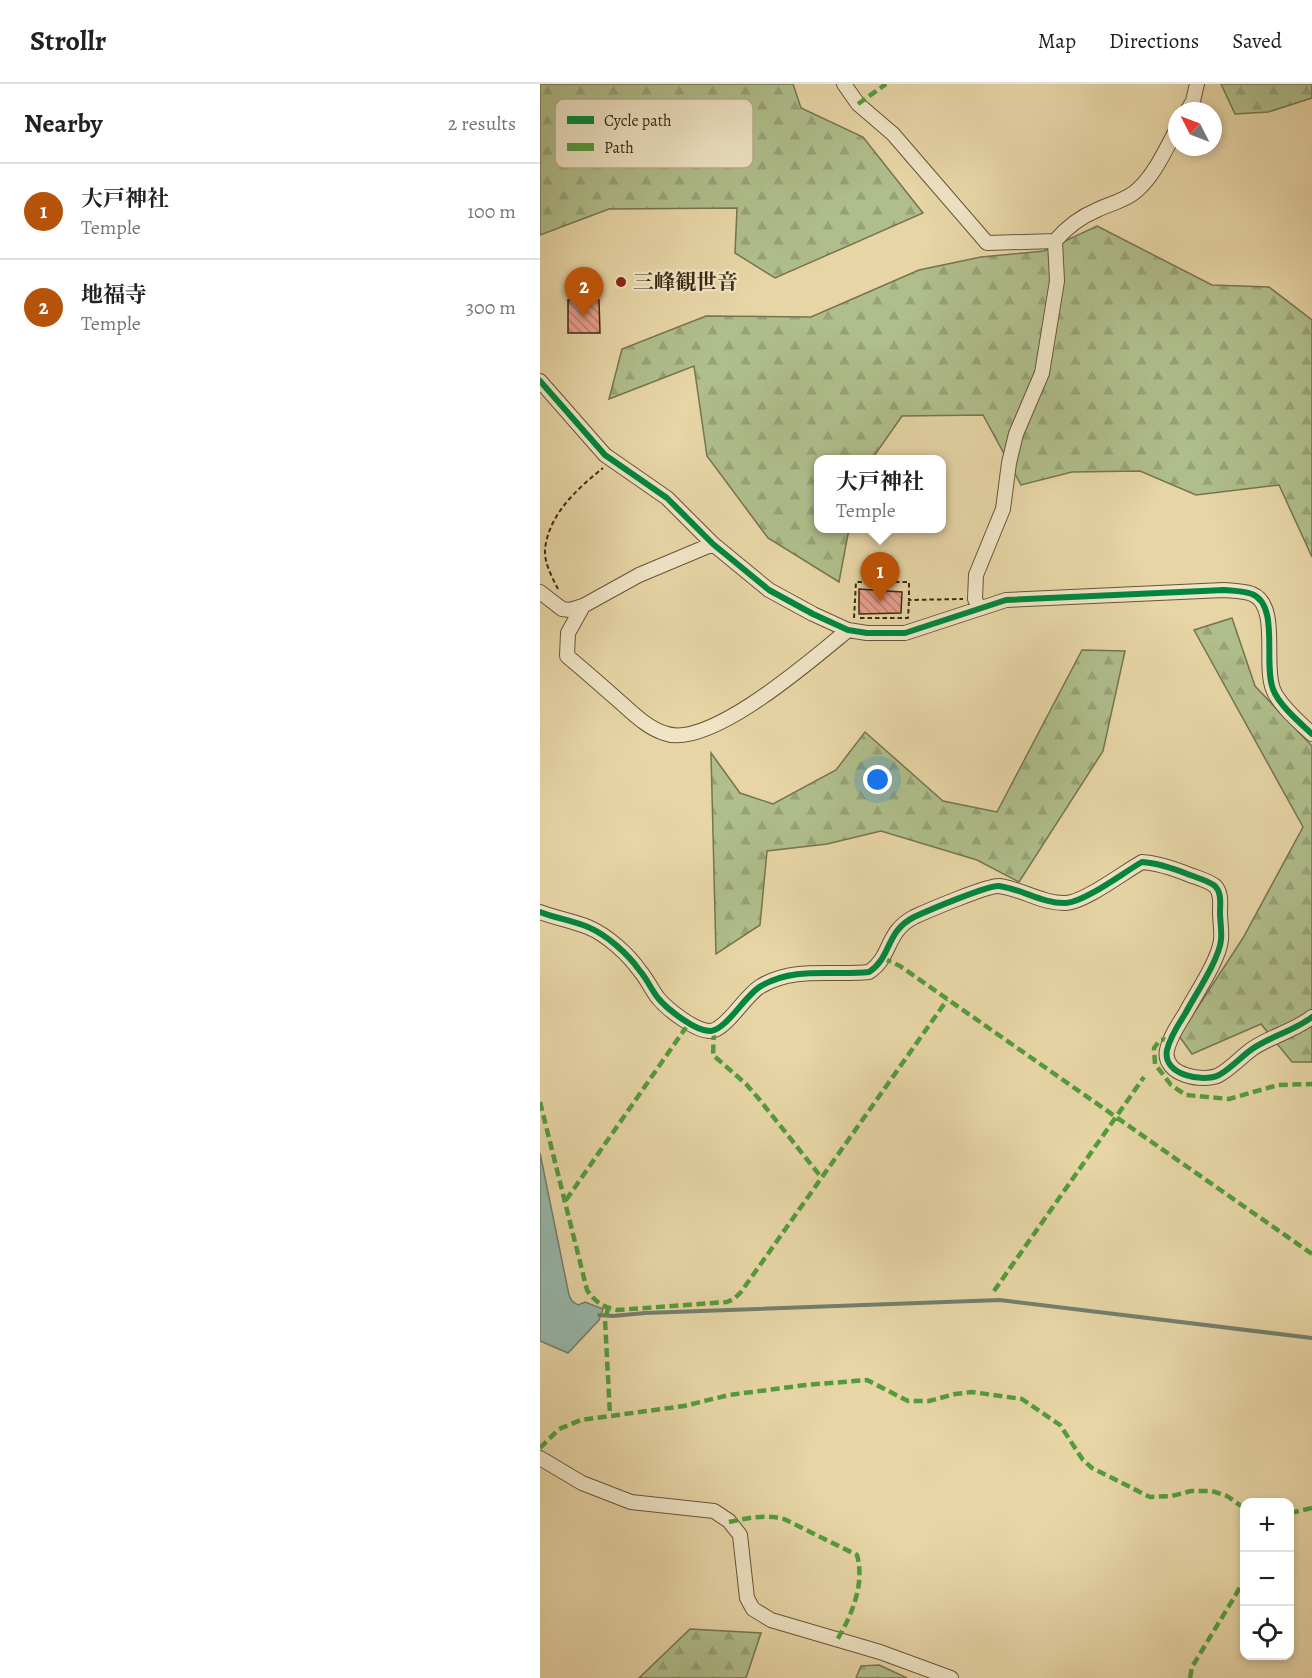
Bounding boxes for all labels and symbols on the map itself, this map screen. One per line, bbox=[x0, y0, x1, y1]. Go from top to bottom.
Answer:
legend bbox=[555, 99, 753, 168]
north arrow bbox=[1168, 102, 1222, 156]
text: Cycle path bbox=[604, 110, 672, 132]
text: Path bbox=[604, 137, 634, 159]
pin: 2 bbox=[564, 268, 603, 317]
place label: 三峰観世音 bbox=[633, 268, 738, 296]
marker: 三峰観世音 bbox=[614, 275, 628, 289]
pin: 1 bbox=[860, 552, 900, 602]
your location bbox=[863, 765, 892, 794]

